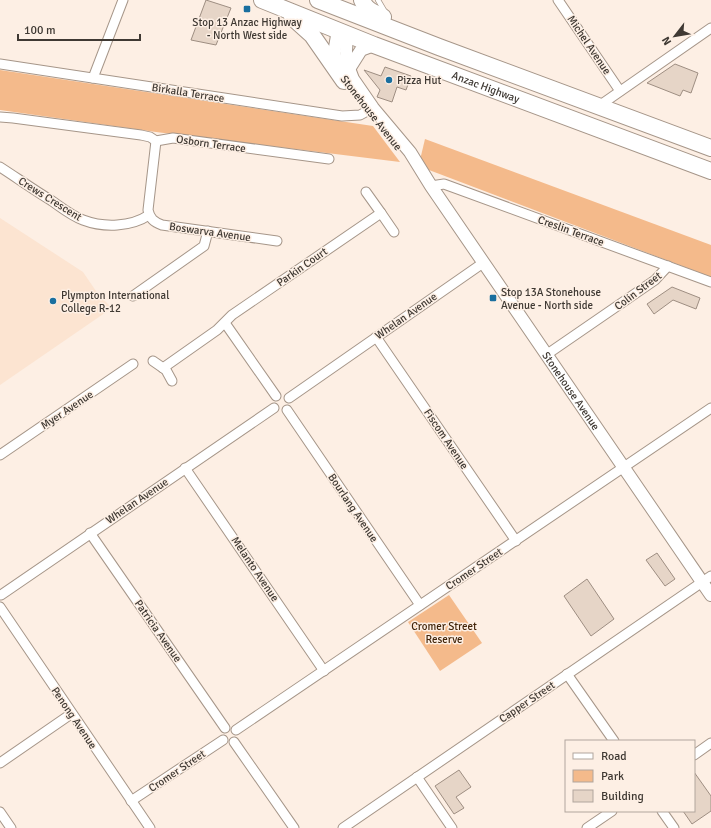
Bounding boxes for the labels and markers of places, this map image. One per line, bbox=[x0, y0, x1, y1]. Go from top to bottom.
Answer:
marker: Stop 13 Anzac Highway - North West side bbox=[242, 4, 252, 14]
place label: Stop 13 Anzac Highway - North West side bbox=[192, 16, 303, 42]
place label: Pizza Hut bbox=[397, 74, 441, 87]
marker: Pizza Hut bbox=[384, 75, 394, 85]
place label: Stop 13A Stonehouse Avenue - North side bbox=[501, 286, 601, 312]
place label: Plympton International College R-12 bbox=[61, 289, 169, 315]
marker: Stop 13A Stonehouse Avenue - North side bbox=[488, 293, 498, 303]
marker: Plympton International College R-12 bbox=[48, 296, 58, 306]

